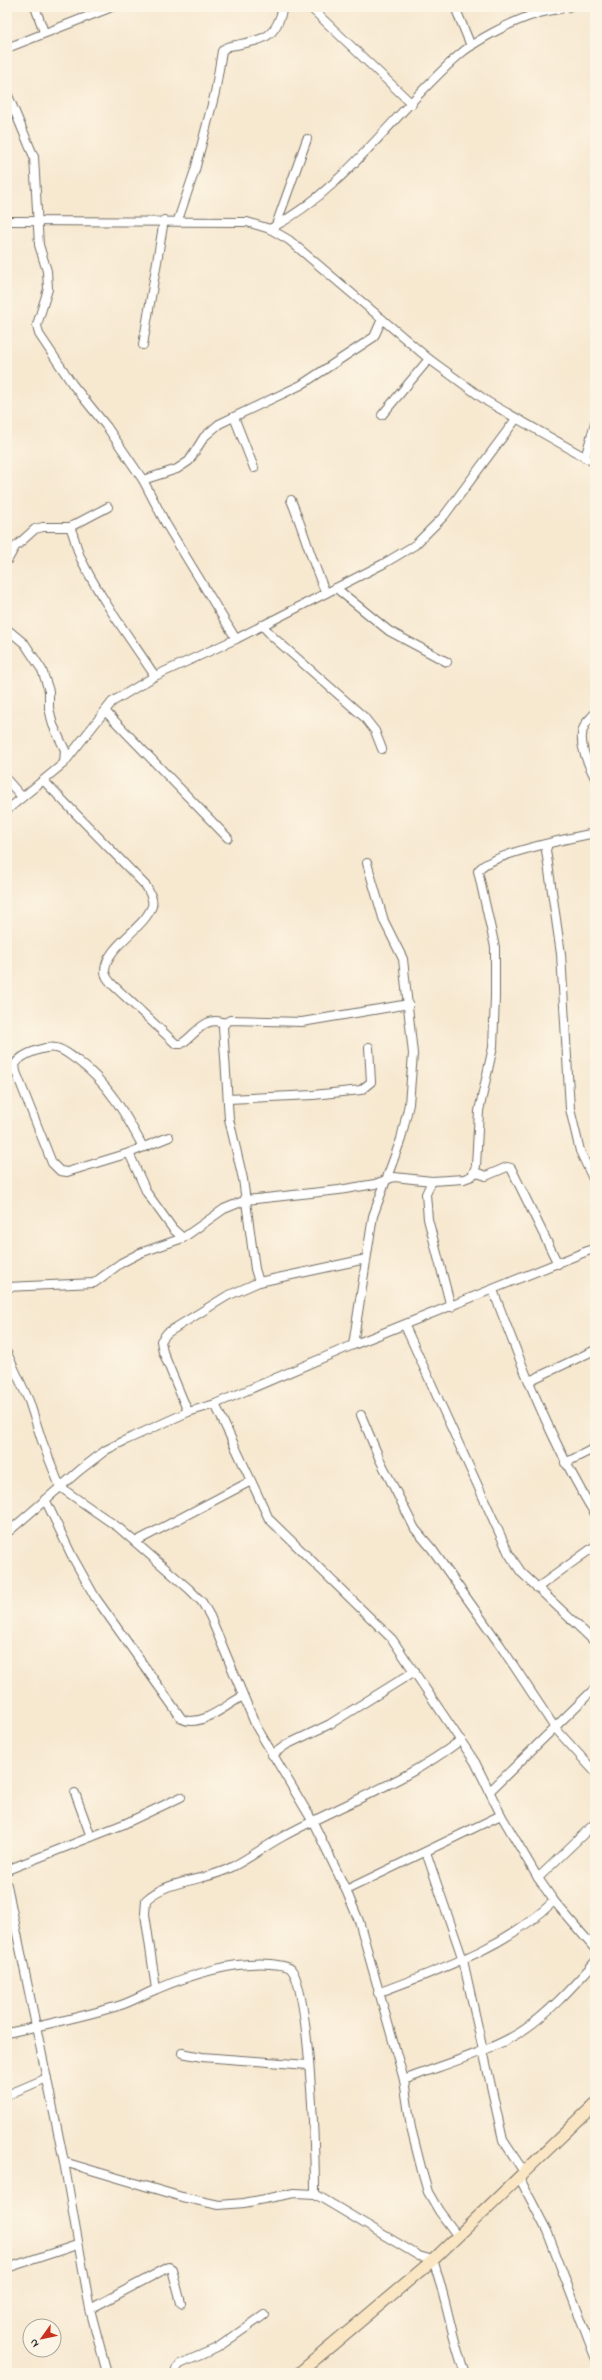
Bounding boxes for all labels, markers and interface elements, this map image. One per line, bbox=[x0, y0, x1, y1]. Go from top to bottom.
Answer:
north arrow bbox=[22, 2318, 62, 2358]
text: N bbox=[26, 2335, 43, 2350]

